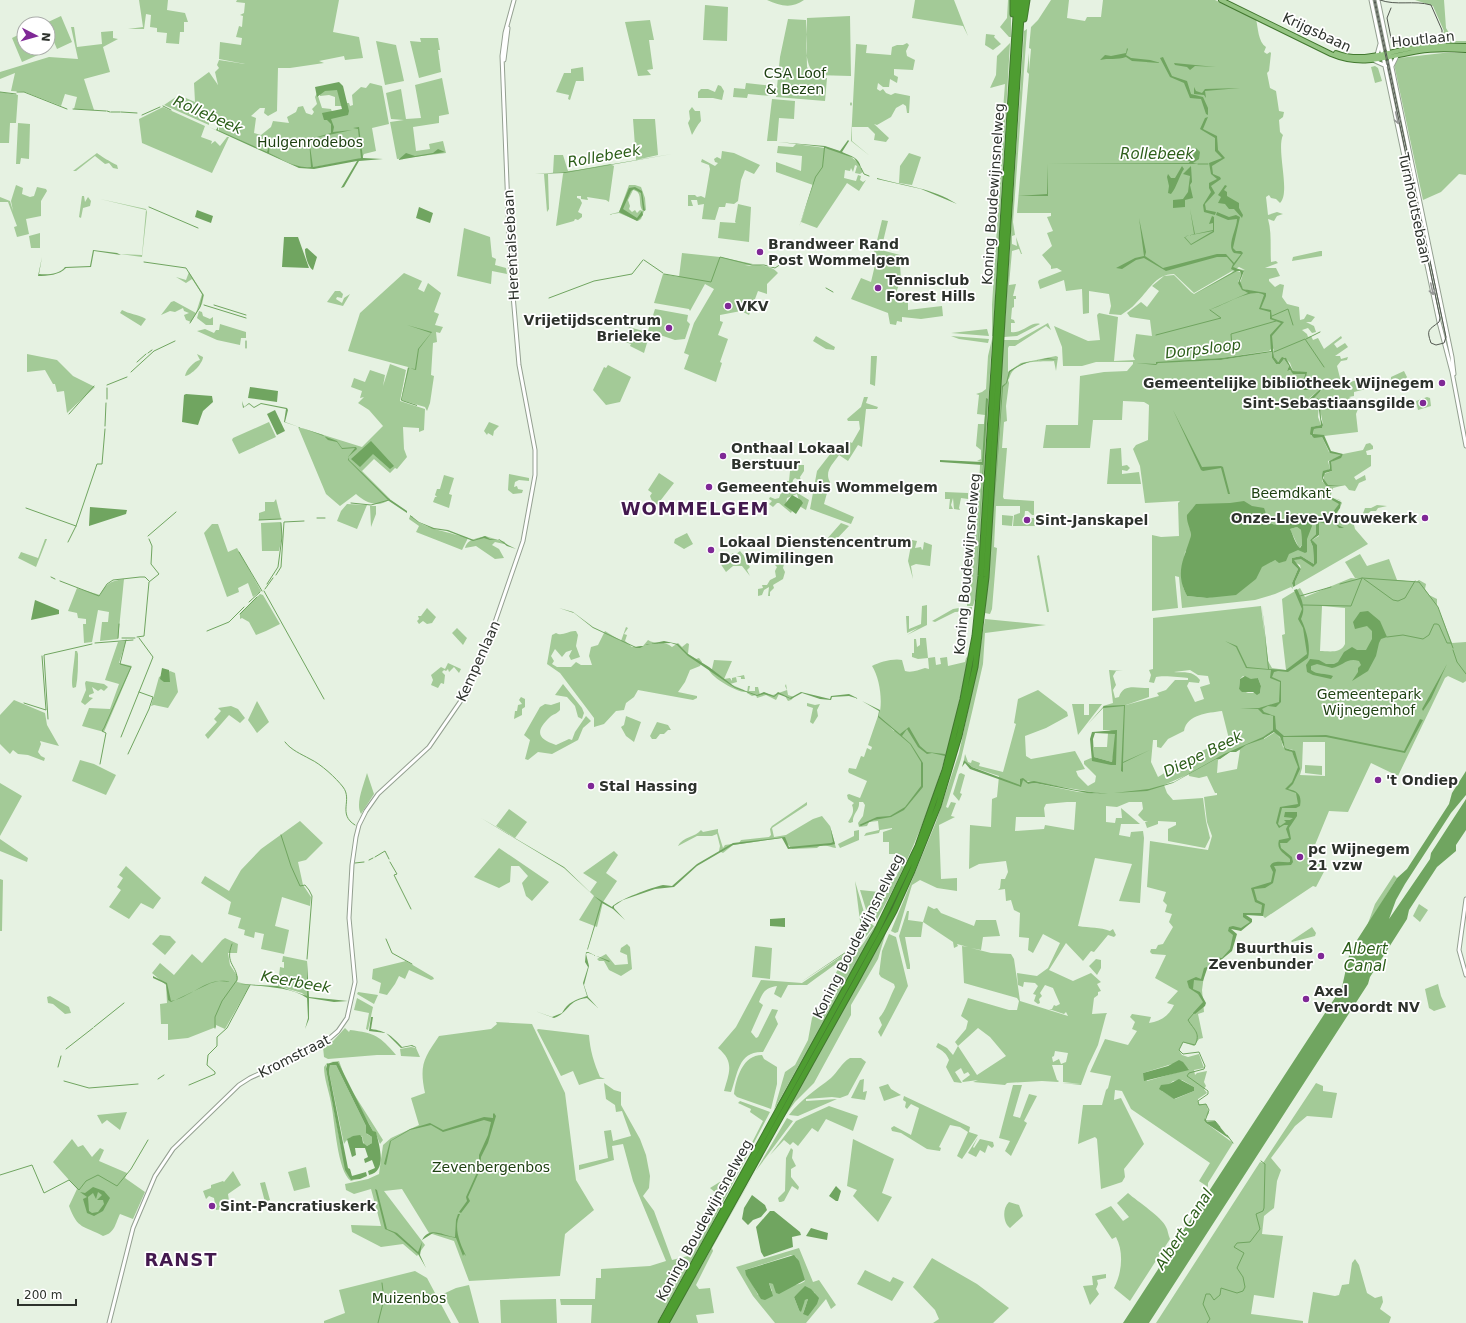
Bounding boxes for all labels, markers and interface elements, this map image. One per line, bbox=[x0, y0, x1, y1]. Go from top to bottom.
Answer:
street label: Krijgsbaan bbox=[1280, 9, 1354, 55]
north arrow bbox=[16, 16, 56, 56]
street label: Houtlaan bbox=[1391, 28, 1455, 50]
text: N bbox=[39, 32, 52, 42]
park label: CSA Loof & Bezen bbox=[764, 65, 827, 97]
water label: Rollebeek bbox=[171, 92, 247, 139]
street label: Koning Boudewijnsnelweg bbox=[979, 103, 1007, 285]
one-way arrow bbox=[1393, 111, 1401, 124]
park label: Hulgenrodebos bbox=[257, 134, 363, 150]
water label: Rollebeek bbox=[566, 140, 643, 171]
water label: Rollebeek bbox=[1120, 145, 1195, 163]
street label: Turnhoutsebaan bbox=[1395, 150, 1435, 265]
street label: Herentalsebaan bbox=[500, 189, 522, 301]
place label: Brandweer Rand Post Wommelgem bbox=[768, 236, 910, 268]
marker: Brandweer Rand Post Wommelgem bbox=[755, 247, 765, 257]
place label: Tennisclub Forest Hills bbox=[886, 272, 975, 304]
one-way arrow bbox=[1429, 282, 1437, 295]
marker: Tennisclub Forest Hills bbox=[873, 283, 883, 293]
place label: VKV bbox=[736, 298, 769, 314]
marker: VKV bbox=[723, 301, 733, 311]
place label: Vrijetijdscentrum Brieleke bbox=[524, 312, 661, 344]
marker: Vrijetijdscentrum Brieleke bbox=[664, 323, 674, 333]
water label: Dorpsloop bbox=[1164, 335, 1242, 363]
place label: Gemeentelijke bibliotheek Wijnegem bbox=[1143, 375, 1434, 391]
marker: Gemeentelijke bibliotheek Wijnegem bbox=[1437, 378, 1447, 388]
place label: Sint-Sebastiaansgilde bbox=[1242, 395, 1415, 411]
marker: Sint-Sebastiaansgilde bbox=[1418, 398, 1428, 408]
place label: Onthaal Lokaal Berstuur bbox=[731, 440, 850, 472]
marker: Onthaal Lokaal Berstuur bbox=[718, 451, 728, 461]
street label: Koning Boudewijnsnelweg bbox=[951, 473, 983, 655]
place label: Gemeentehuis Wommelgem bbox=[717, 479, 938, 495]
marker: Gemeentehuis Wommelgem bbox=[704, 482, 714, 492]
park label: Beemdkant bbox=[1251, 485, 1332, 501]
district label: WOMMELGEM bbox=[621, 498, 769, 519]
place label: Onze-Lieve-Vrouwekerk bbox=[1231, 510, 1418, 526]
place label: Sint-Janskapel bbox=[1035, 512, 1148, 528]
marker: Onze-Lieve-Vrouwekerk bbox=[1420, 513, 1430, 523]
marker: Sint-Janskapel bbox=[1022, 515, 1032, 525]
place label: Lokaal Dienstencentrum De Wimilingen bbox=[719, 534, 912, 566]
marker: Lokaal Dienstencentrum De Wimilingen bbox=[706, 545, 716, 555]
street label: Kempenlaan bbox=[453, 618, 503, 704]
park label: Gemeentepark Wijnegemhof bbox=[1317, 686, 1422, 718]
water label: Diepe Beek bbox=[1160, 727, 1247, 781]
place label: 't Ondiep bbox=[1386, 772, 1458, 788]
marker: 't Ondiep bbox=[1373, 775, 1383, 785]
place label: Stal Hassing bbox=[599, 778, 698, 794]
marker: Stal Hassing bbox=[586, 781, 596, 791]
place label: pc Wijnegem 21 vzw bbox=[1308, 841, 1410, 873]
street label: Koning Boudewijnsnelweg bbox=[809, 851, 907, 1021]
marker: pc Wijnegem 21 vzw bbox=[1295, 852, 1305, 862]
place label: Buurthuis Zevenbunder bbox=[1208, 940, 1313, 972]
water label: Albert Canal bbox=[1341, 940, 1389, 975]
marker: Buurthuis Zevenbunder bbox=[1316, 951, 1326, 961]
water label: Keerbeek bbox=[260, 967, 334, 997]
place label: Axel Vervoordt NV bbox=[1314, 983, 1420, 1015]
marker: Axel Vervoordt NV bbox=[1301, 994, 1311, 1004]
street label: Kromstraat bbox=[256, 1031, 333, 1081]
street label: Koning Boudewijnsnelweg bbox=[653, 1136, 755, 1304]
park label: Zevenbergenbos bbox=[432, 1159, 550, 1175]
water label: Albert Canal bbox=[1151, 1185, 1217, 1274]
place label: Sint-Pancratiuskerk bbox=[220, 1198, 376, 1214]
marker: Sint-Pancratiuskerk bbox=[207, 1201, 217, 1211]
district label: RANST bbox=[144, 1249, 218, 1270]
scale bar bbox=[18, 1281, 76, 1307]
text: 200 m bbox=[24, 1288, 62, 1302]
park label: Muizenbos bbox=[372, 1290, 446, 1306]

